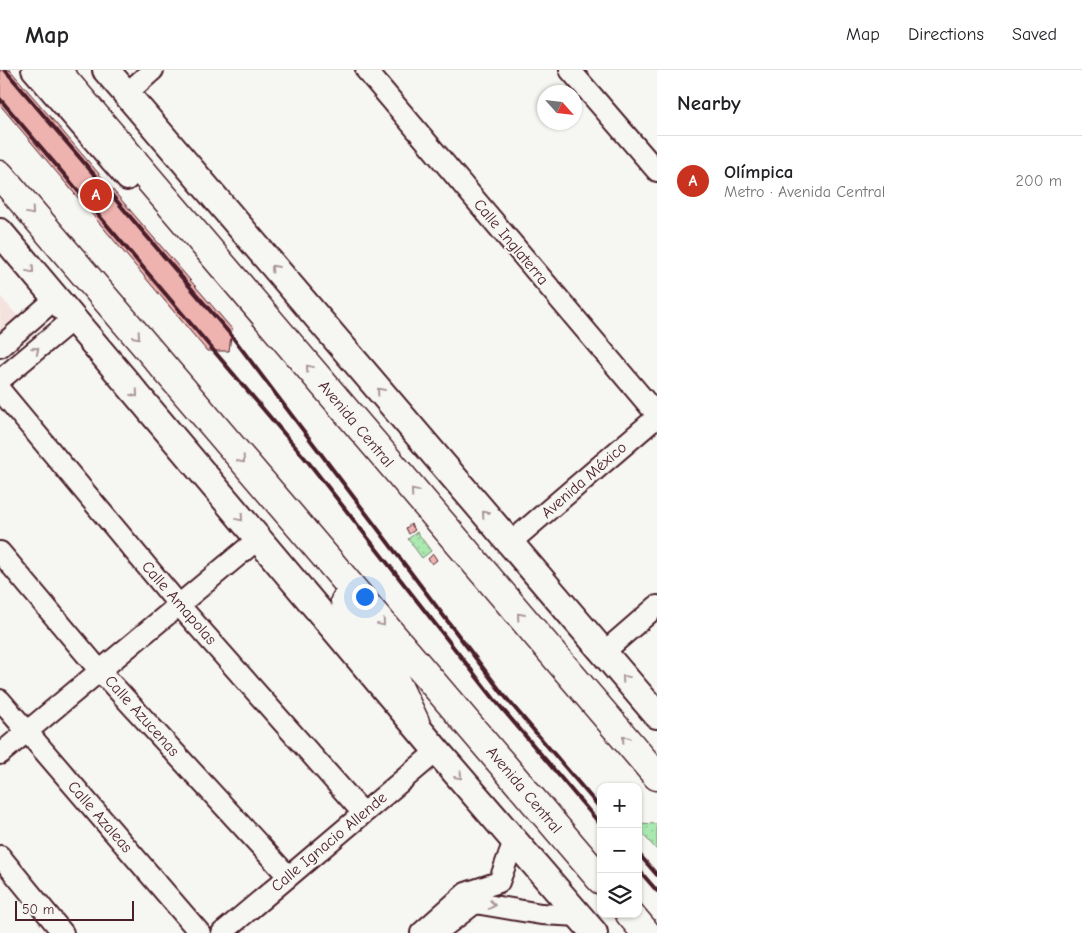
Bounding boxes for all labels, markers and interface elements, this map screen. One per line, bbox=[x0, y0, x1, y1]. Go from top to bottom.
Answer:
text: Map bbox=[25, 21, 69, 49]
text: Map bbox=[846, 24, 880, 45]
text: Directions bbox=[908, 24, 984, 45]
text: Saved bbox=[1012, 24, 1057, 45]
north arrow bbox=[537, 85, 582, 130]
text: Nearby bbox=[677, 91, 741, 115]
text: Olímpica bbox=[724, 161, 793, 183]
text: A bbox=[689, 172, 697, 190]
text: 200 m bbox=[1016, 172, 1062, 190]
pin: A bbox=[80, 176, 112, 214]
text: Metro · Avenida Central bbox=[724, 183, 885, 201]
street label: Calle Inglaterra bbox=[470, 195, 552, 289]
one-way arrow bbox=[26, 207, 35, 216]
one-way arrow bbox=[25, 264, 34, 273]
one-way arrow bbox=[271, 264, 280, 273]
one-way arrow bbox=[131, 330, 139, 339]
one-way arrow bbox=[30, 347, 39, 355]
one-way arrow bbox=[306, 365, 315, 374]
street label: Avenida Central bbox=[315, 377, 397, 471]
one-way arrow bbox=[377, 388, 385, 397]
one-way arrow bbox=[130, 389, 139, 398]
street label: Avenida México bbox=[538, 438, 630, 522]
one-way arrow bbox=[237, 454, 246, 463]
one-way arrow bbox=[411, 489, 420, 498]
one-way arrow bbox=[482, 511, 491, 520]
one-way arrow bbox=[235, 513, 244, 522]
street label: Calle Amapolas bbox=[138, 558, 220, 649]
your location bbox=[352, 584, 378, 610]
one-way arrow bbox=[516, 612, 525, 621]
one-way arrow bbox=[376, 617, 385, 626]
street label: Calle Azucenas bbox=[101, 672, 183, 760]
one-way arrow bbox=[622, 674, 631, 683]
one-way arrow bbox=[623, 736, 631, 745]
street label: Avenida Central bbox=[483, 743, 565, 837]
one-way arrow bbox=[453, 770, 461, 779]
street label: Calle Azaleas bbox=[64, 778, 136, 857]
map controls bbox=[597, 783, 642, 918]
button: + bbox=[597, 783, 642, 828]
street label: Calle Ignacio Allende bbox=[268, 788, 390, 896]
button: − bbox=[597, 828, 642, 873]
button: layers bbox=[597, 873, 642, 918]
scale bar bbox=[15, 898, 134, 921]
one-way arrow bbox=[487, 899, 496, 910]
text: 50 m bbox=[22, 901, 54, 918]

